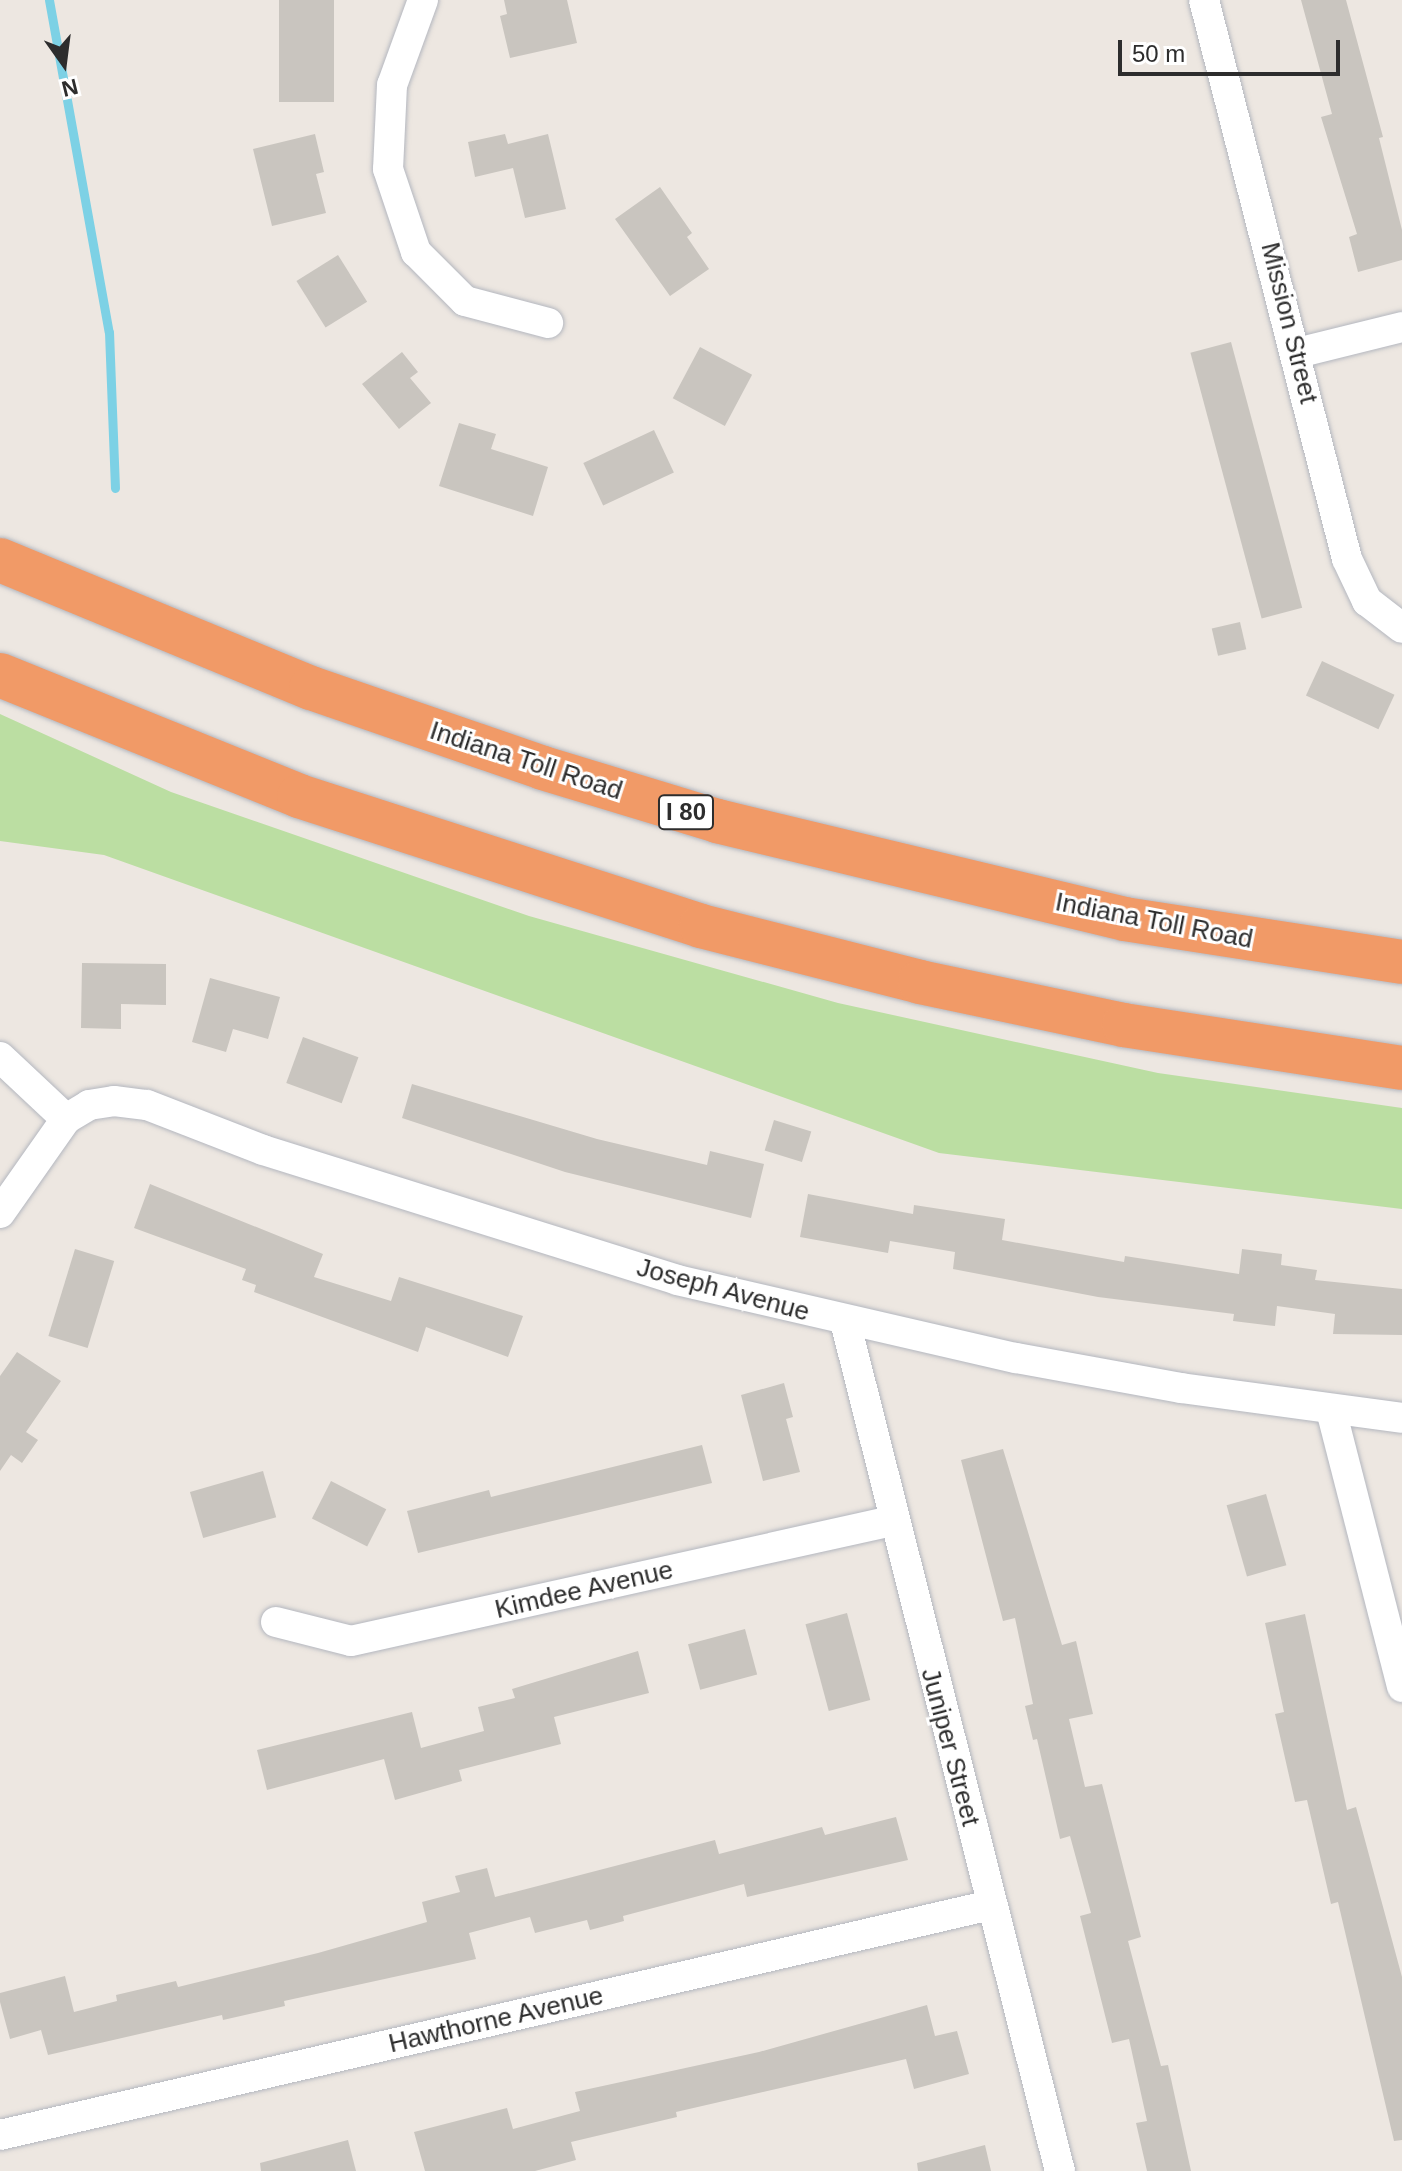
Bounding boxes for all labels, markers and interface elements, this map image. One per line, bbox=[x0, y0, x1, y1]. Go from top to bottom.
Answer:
north arrow bbox=[24, 24, 104, 104]
scale bar bbox=[1122, 24, 1344, 74]
text: 50 m bbox=[1132, 40, 1185, 67]
text: N bbox=[59, 74, 81, 102]
street label: Mission Street bbox=[1254, 239, 1324, 407]
street label: Indiana Toll Road bbox=[426, 715, 626, 807]
road number: I 80 bbox=[656, 792, 716, 832]
street label: Indiana Toll Road bbox=[1052, 887, 1256, 955]
street label: Joseph Avenue bbox=[633, 1252, 813, 1328]
street label: Kimdee Avenue bbox=[491, 1554, 677, 1626]
street label: Juniper Street bbox=[914, 1665, 986, 1829]
street label: Hawthorne Avenue bbox=[385, 1980, 607, 2060]

